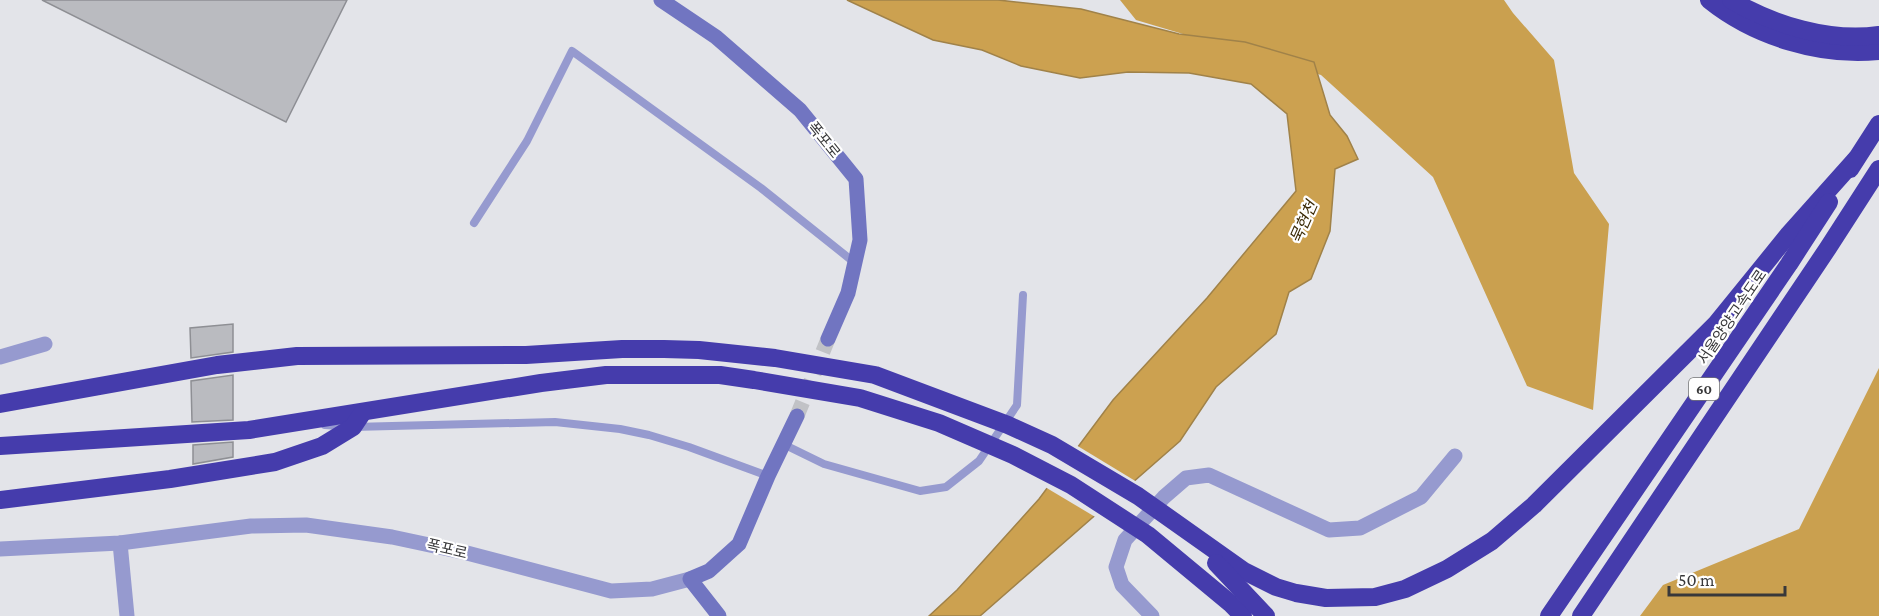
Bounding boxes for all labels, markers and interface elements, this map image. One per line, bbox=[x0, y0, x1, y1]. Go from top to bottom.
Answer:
street label: 폭포로 bbox=[805, 119, 843, 161]
water label: 묵현천 bbox=[1287, 196, 1321, 246]
street label: 서울양양고속도로 bbox=[1694, 267, 1770, 367]
road number: 60 bbox=[1689, 378, 1719, 400]
street label: 폭포로 bbox=[425, 537, 469, 561]
scale bar bbox=[1669, 559, 1784, 597]
text: 50 m bbox=[1678, 570, 1715, 590]

